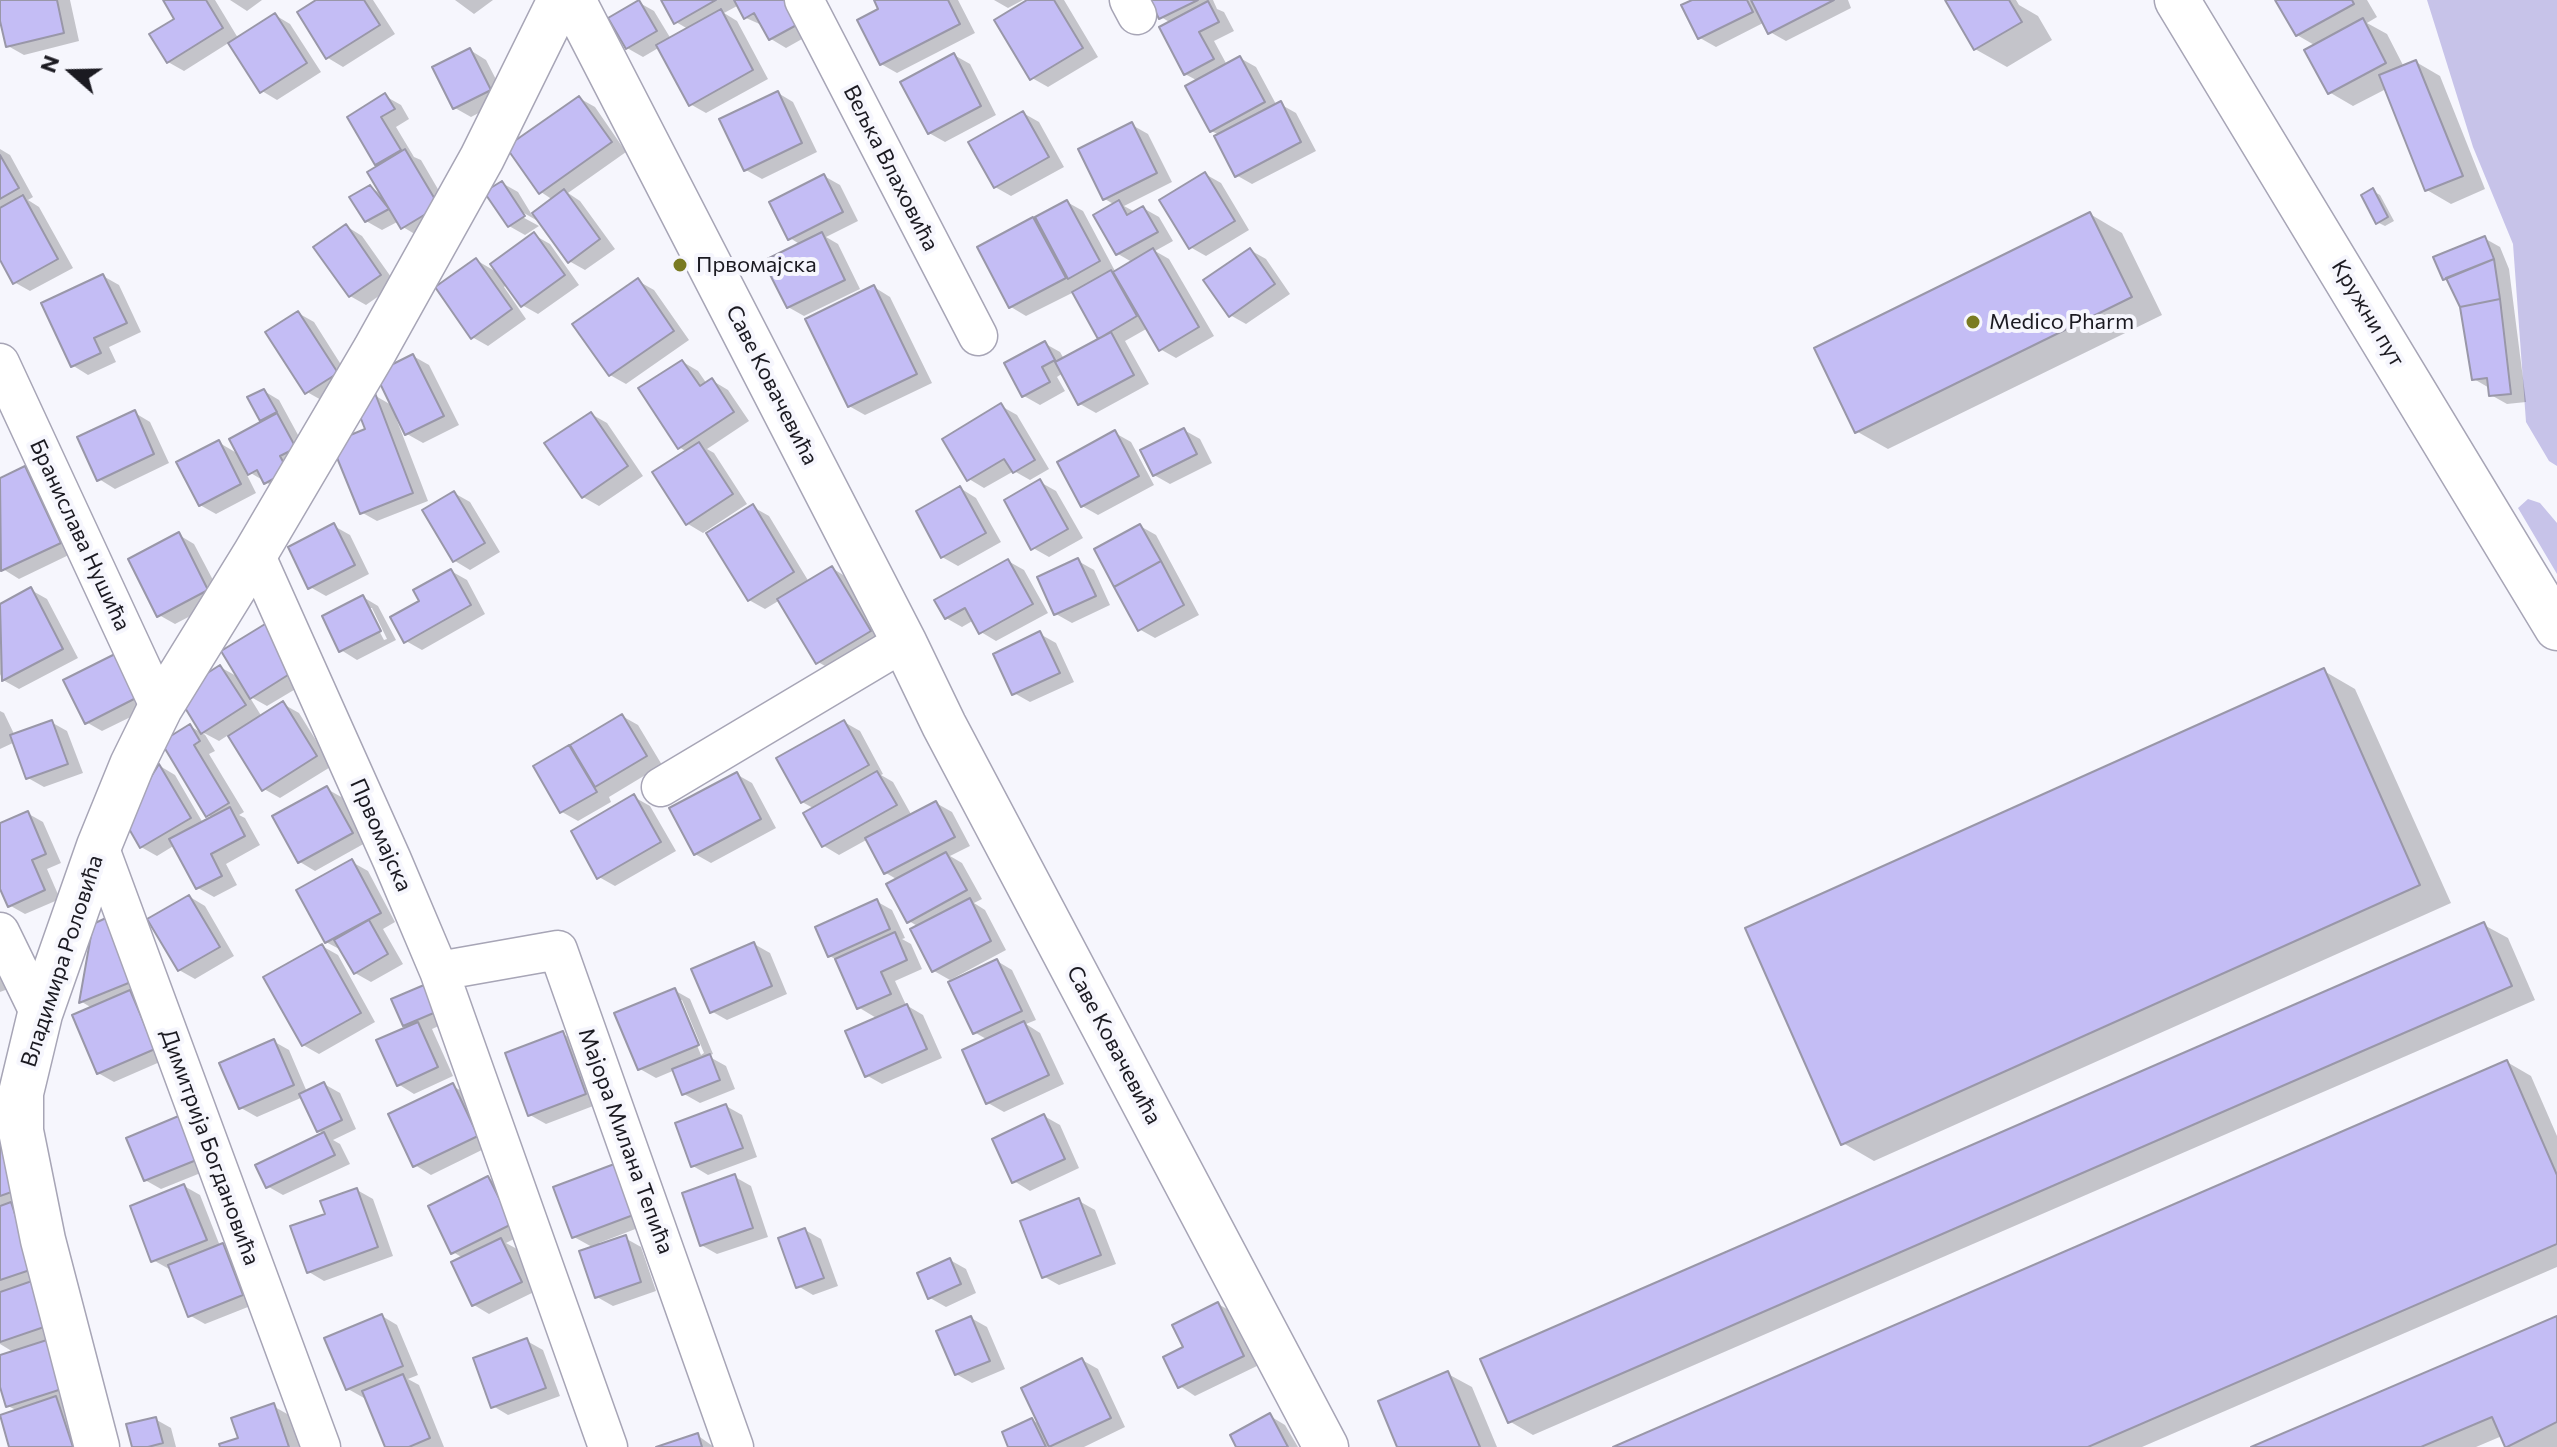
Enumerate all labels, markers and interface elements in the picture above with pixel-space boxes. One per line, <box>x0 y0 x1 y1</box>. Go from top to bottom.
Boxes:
north arrow <box>32 32 112 112</box>
text: N <box>33 51 64 76</box>
street label: Вељка Влаховића <box>838 81 944 255</box>
place label: Првомајска <box>696 252 817 278</box>
street label: Кружни пут <box>2326 255 2410 371</box>
marker: Првомајска <box>671 256 689 274</box>
street label: Саве Ковачевића <box>720 301 824 469</box>
place label: Medico Pharm <box>1989 309 2134 335</box>
marker: Medico Pharm <box>1964 313 1982 331</box>
street label: Бранислава Нушића <box>24 435 136 635</box>
street label: Првомајска <box>344 774 418 896</box>
street label: Владимира Роловића <box>15 852 109 1070</box>
street label: Саве Ковачевића <box>1061 961 1167 1129</box>
street label: Мајора Милана Тепића <box>573 1024 679 1258</box>
street label: Димитрија Богдановића <box>155 1025 265 1269</box>

